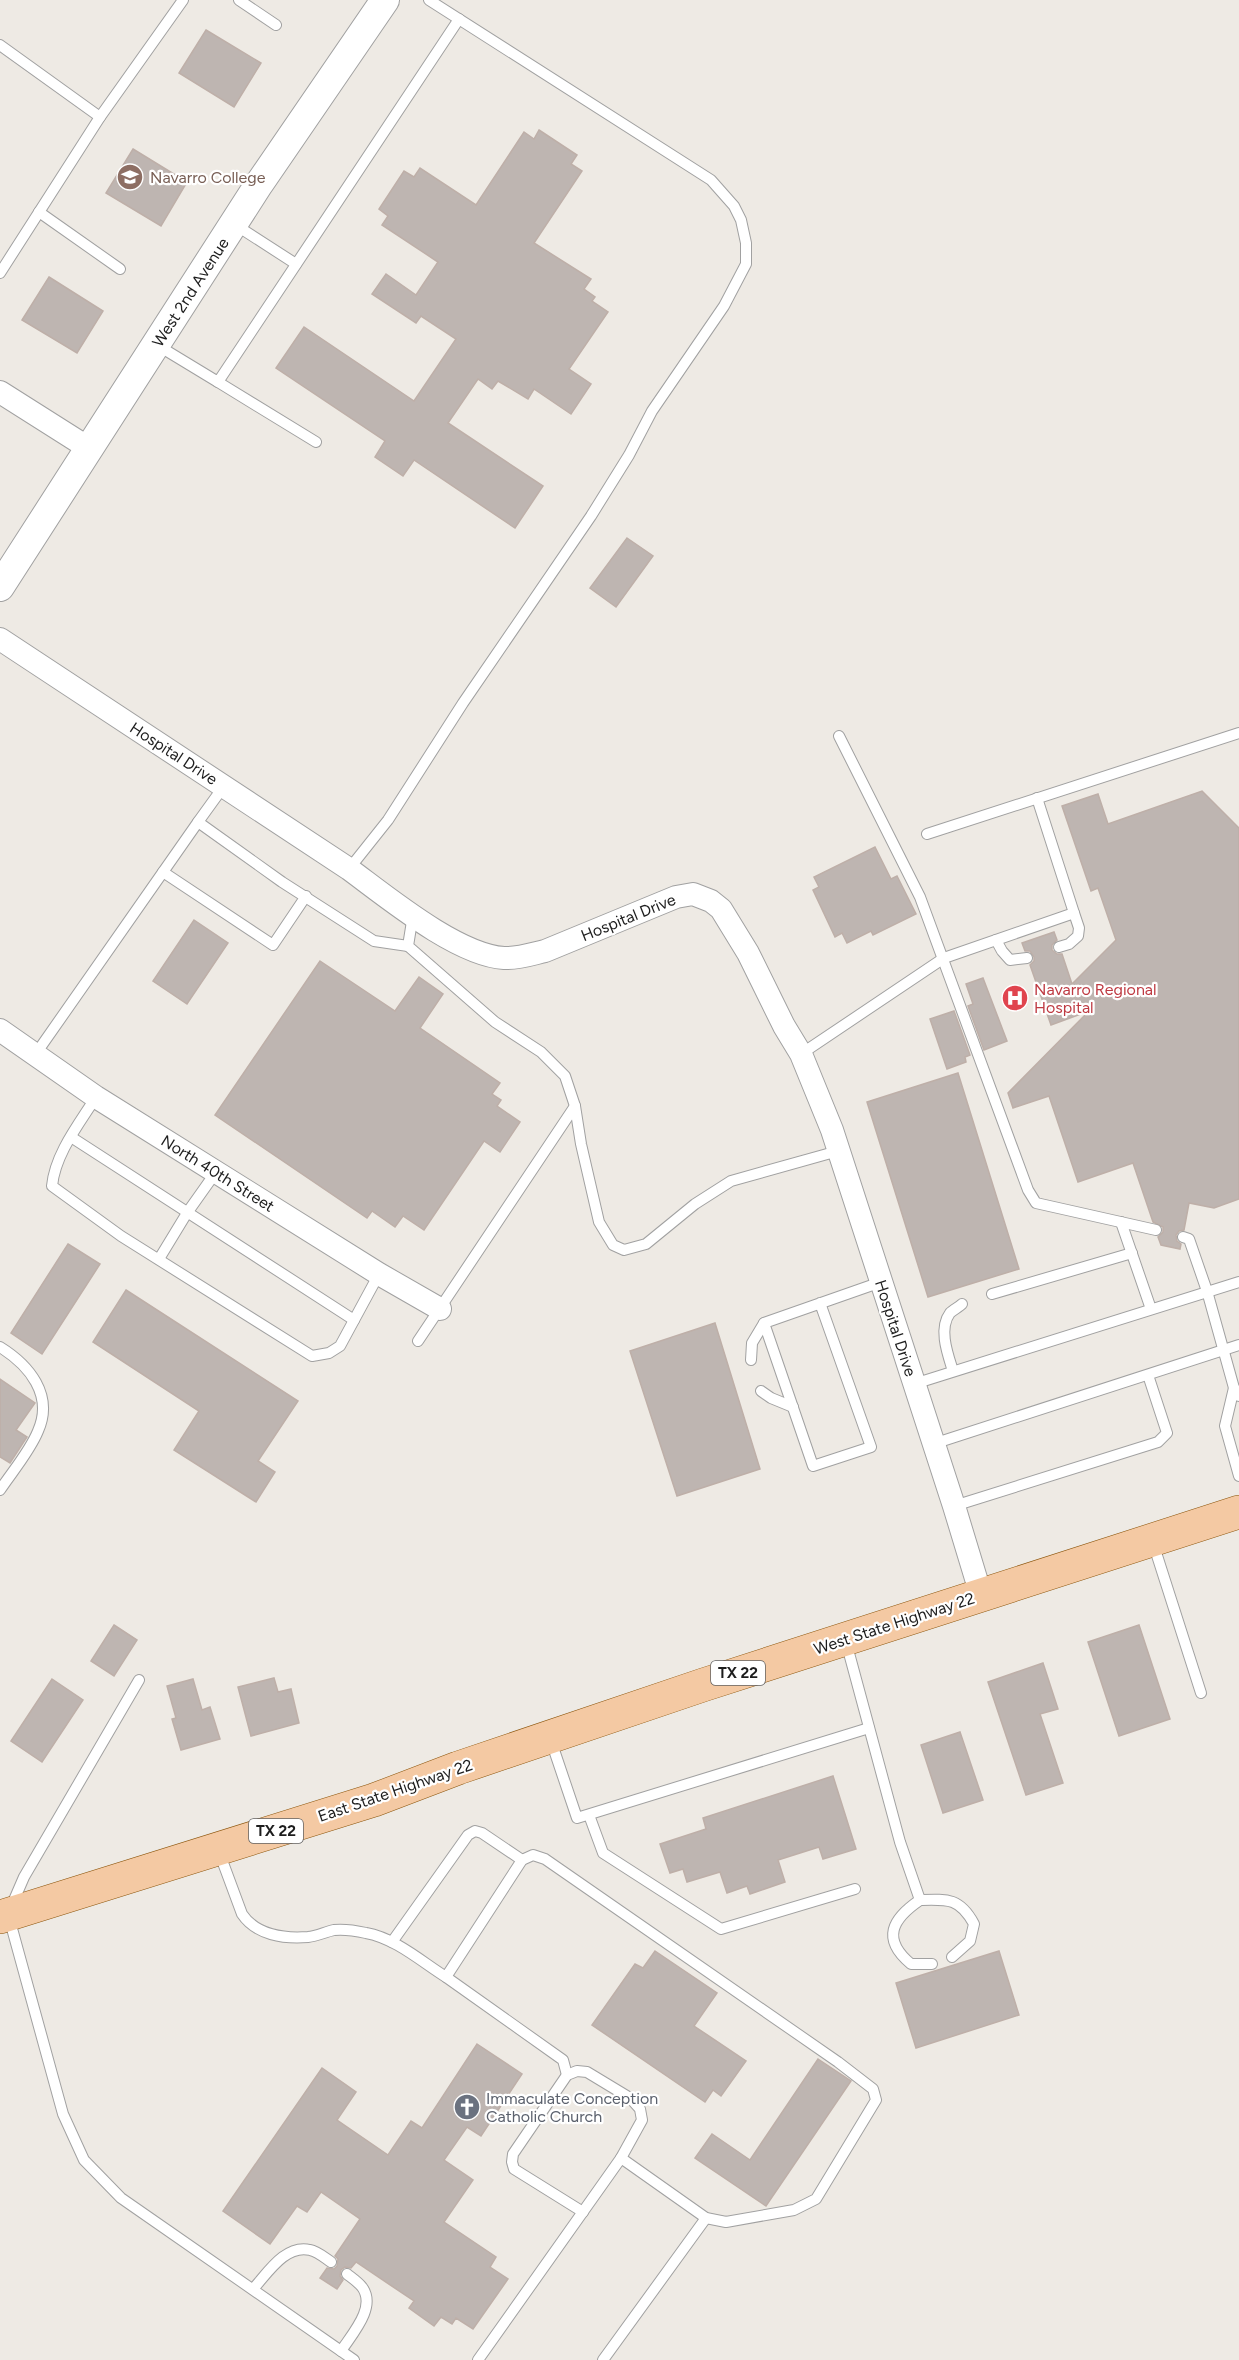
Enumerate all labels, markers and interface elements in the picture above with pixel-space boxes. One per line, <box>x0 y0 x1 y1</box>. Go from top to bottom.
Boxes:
school or university icon: Navarro College <box>115 162 145 192</box>
place label: Navarro College <box>150 168 266 187</box>
street label: West 2nd Avenue <box>148 234 233 350</box>
street label: Hospital Drive <box>126 718 221 789</box>
street label: Hospital Drive <box>578 890 679 945</box>
place label: Navarro Regional Hospital <box>1034 980 1157 1017</box>
hospital icon: Navarro Regional Hospital <box>1000 983 1030 1013</box>
street label: North 40th Street <box>158 1131 278 1216</box>
street label: Hospital Drive <box>871 1277 920 1379</box>
street label: West State Highway 22 <box>811 1588 977 1658</box>
road number: TX 22 <box>711 1661 765 1685</box>
street label: East State Highway 22 <box>315 1755 475 1826</box>
road number: TX 22 <box>249 1819 303 1843</box>
place label: Immaculate Conception Catholic Church <box>486 2089 658 2126</box>
church icon: Immaculate Conception Catholic Church <box>452 2092 482 2122</box>

